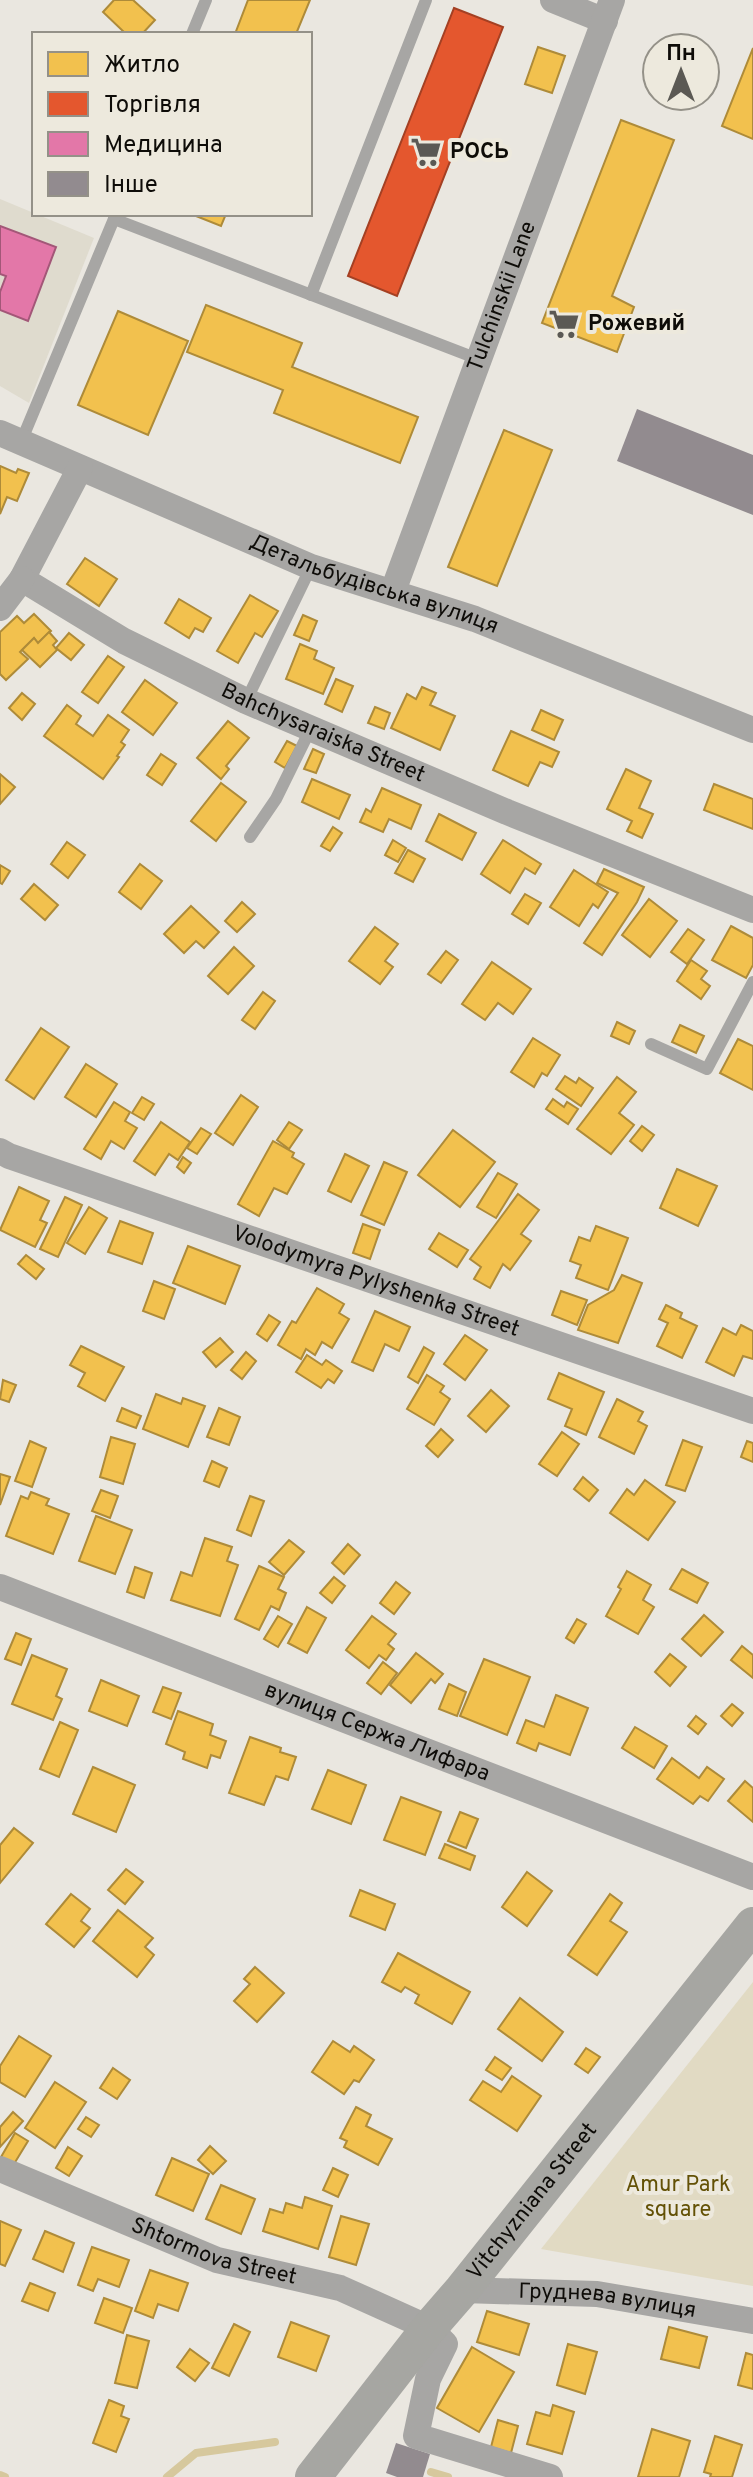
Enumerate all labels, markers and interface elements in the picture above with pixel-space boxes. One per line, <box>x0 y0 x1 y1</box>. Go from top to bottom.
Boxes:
legend <box>32 32 312 216</box>
north arrow <box>641 32 721 112</box>
text: Пн <box>666 41 696 68</box>
text: Житло <box>104 51 180 81</box>
text: Торгівля <box>104 91 201 121</box>
text: Медицина <box>104 131 223 161</box>
supermarket icon: РОСЬ <box>409 135 443 169</box>
place label: РОСЬ <box>450 139 509 166</box>
text: Інше <box>104 171 158 201</box>
street label: Tulchinskii Lane <box>462 218 542 376</box>
supermarket icon: Рожевий <box>547 307 581 341</box>
place label: Рожевий <box>588 311 685 338</box>
street label: Детальбудівська вулиця <box>245 529 502 641</box>
street label: Bahchysaraiska Street <box>216 677 429 789</box>
street label: Volodymyra Pylyshenka Street <box>229 1220 523 1343</box>
street label: вулиця Сержа Лифара <box>261 1677 494 1788</box>
street label: Vitchyzniana Street <box>461 2118 603 2286</box>
park label: Amur Park square <box>625 2172 731 2224</box>
street label: Shtormova Street <box>127 2212 299 2291</box>
street label: Груднева вулиця <box>518 2278 698 2324</box>

